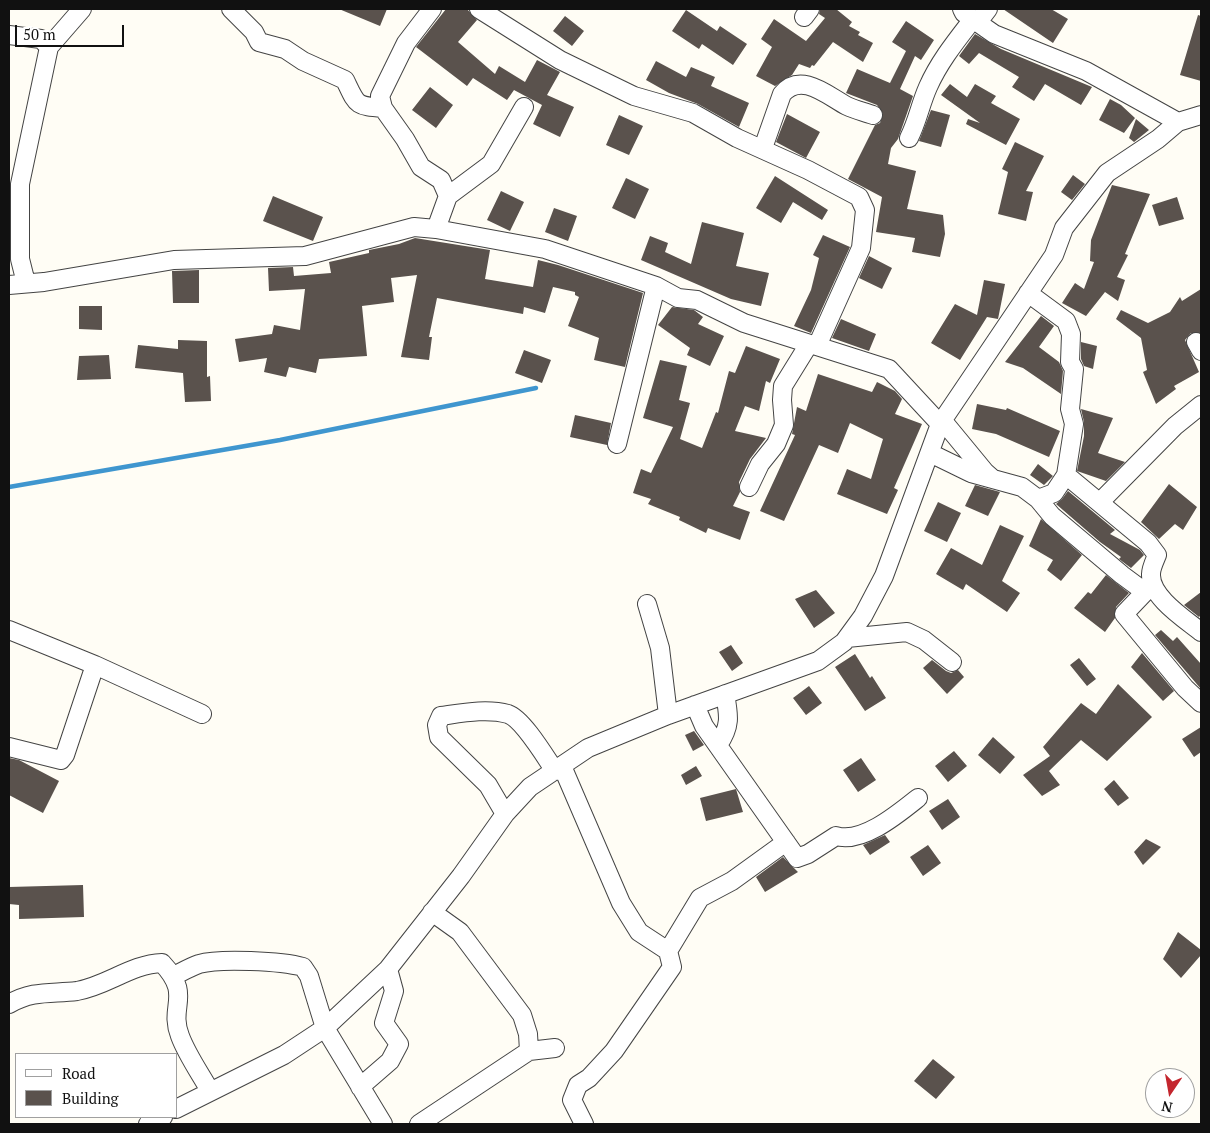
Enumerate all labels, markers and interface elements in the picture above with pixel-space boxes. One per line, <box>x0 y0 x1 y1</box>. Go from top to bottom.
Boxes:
scale bar <box>18 15 126 47</box>
text: 50 m <box>23 24 56 44</box>
legend <box>15 1053 178 1118</box>
text: Road <box>62 1063 95 1083</box>
north arrow <box>1145 1068 1195 1118</box>
text: Building <box>62 1088 119 1108</box>
text: N <box>1160 1097 1174 1118</box>

